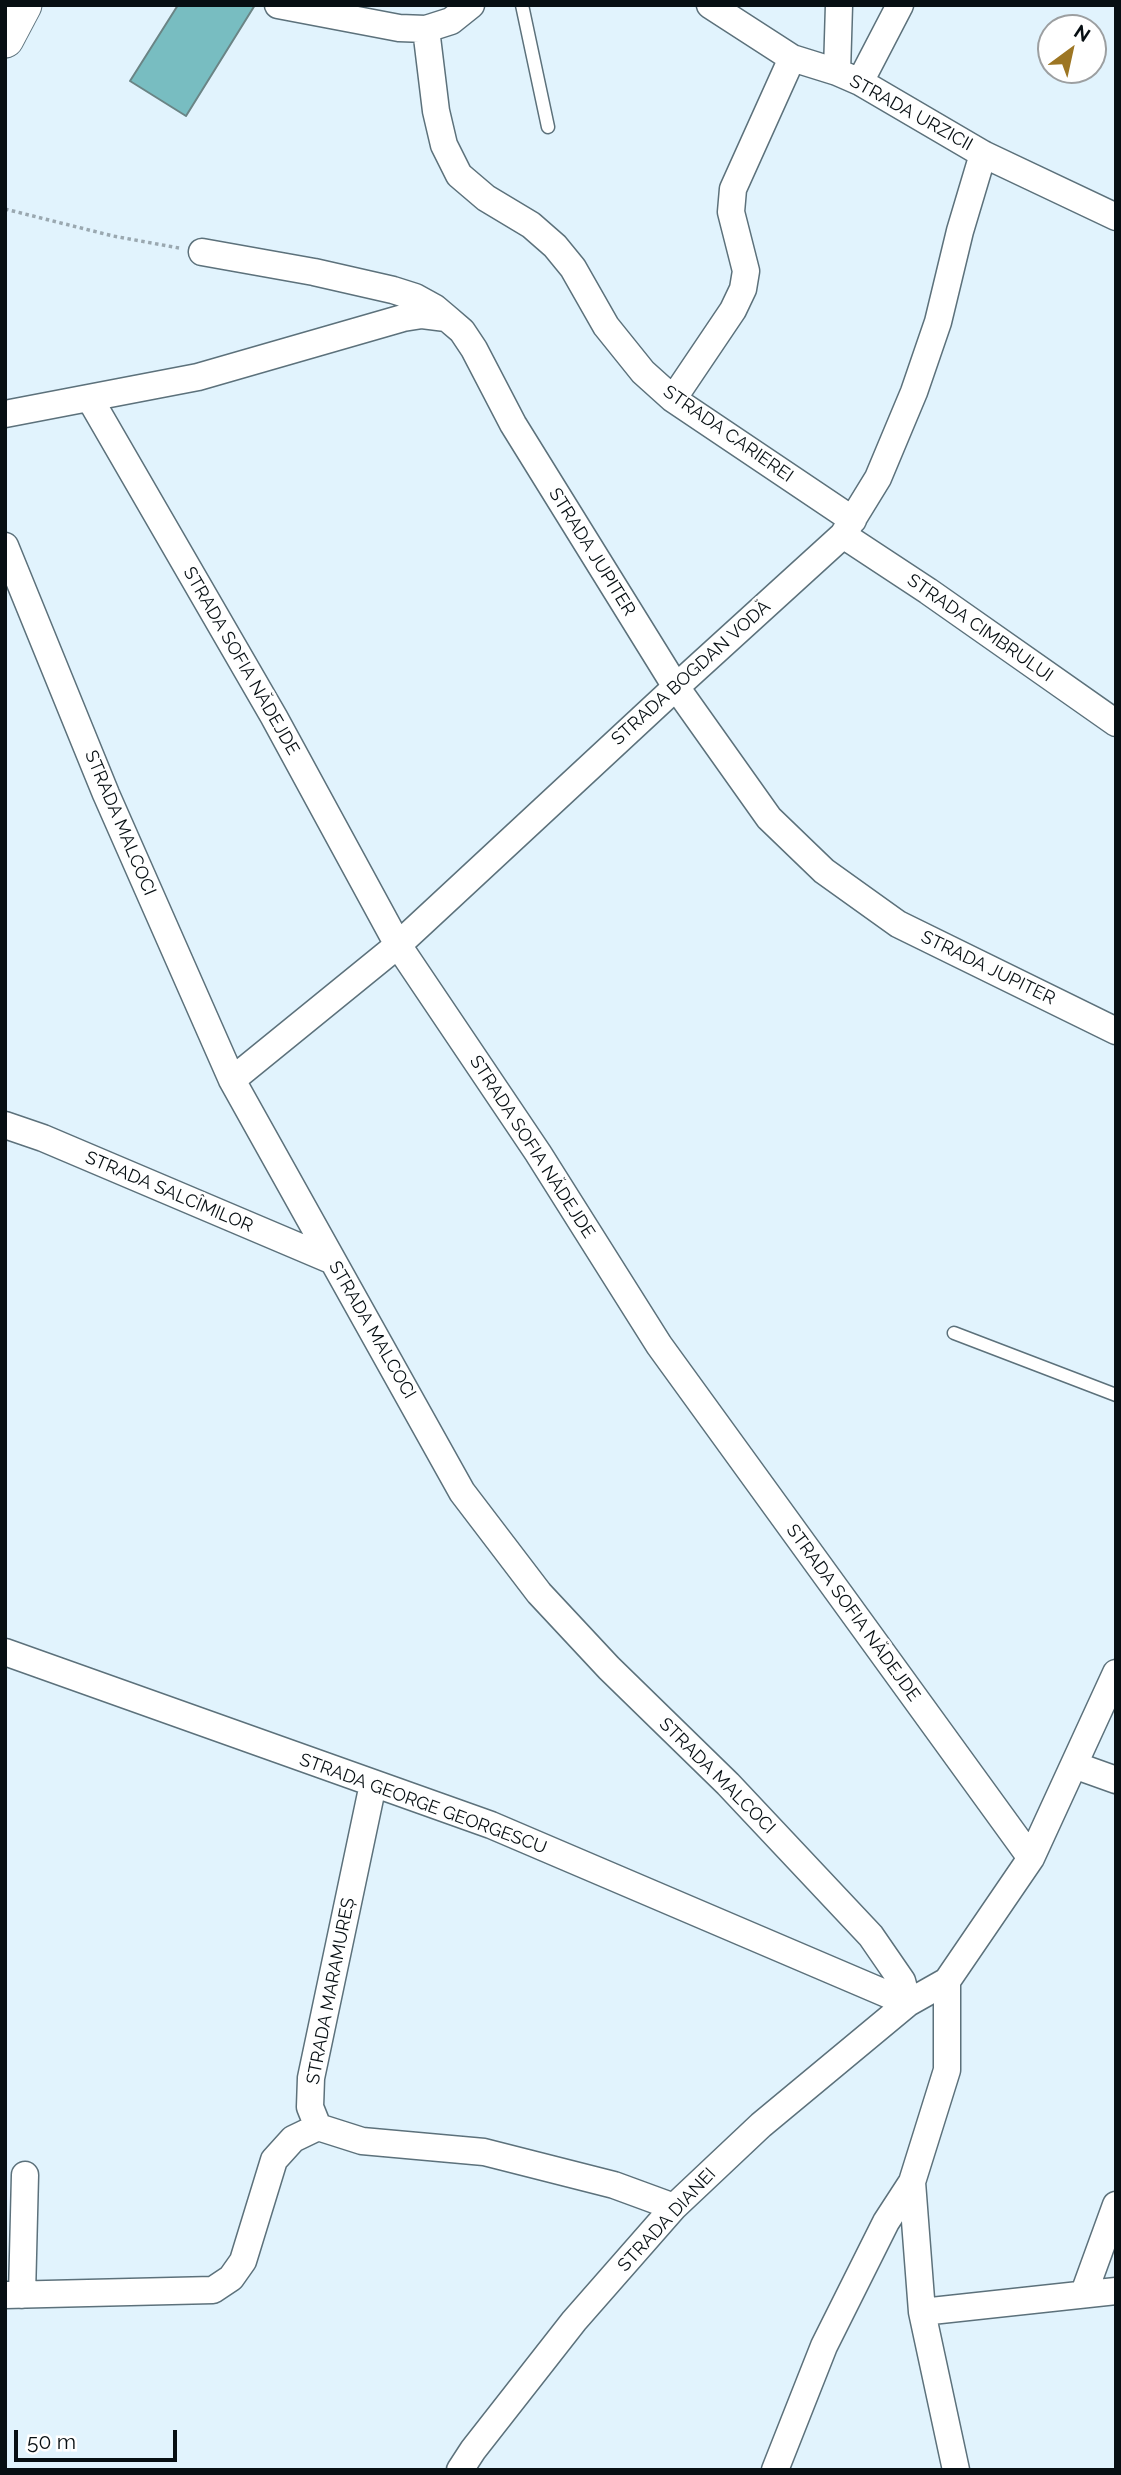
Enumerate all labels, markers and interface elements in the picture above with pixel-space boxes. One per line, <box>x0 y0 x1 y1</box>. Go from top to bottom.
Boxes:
north arrow <box>1037 14 1107 84</box>
text: N <box>1070 20 1094 46</box>
street label: STRADA URZICII <box>846 70 976 156</box>
street label: STRADA CARIEREI <box>659 381 797 487</box>
street label: STRADA JUPITER <box>544 484 640 620</box>
street label: STRADA SOFIA NĂDEJDE <box>178 563 304 759</box>
street label: STRADA CIMBRULUI <box>903 570 1057 686</box>
street label: STRADA BOGDAN VODĂ <box>607 596 775 750</box>
street label: STRADA MALCOCI <box>80 747 160 899</box>
street label: STRADA JUPITER <box>917 926 1059 1010</box>
street label: STRADA SOFIA NĂDEJDE <box>465 1052 599 1242</box>
street label: STRADA SALCÎMILOR <box>82 1147 256 1237</box>
street label: STRADA MALCOCI <box>324 1257 420 1403</box>
street label: STRADA SOFIA NĂDEJDE <box>781 1520 925 1706</box>
street label: STRADA MALCOCI <box>654 1713 780 1839</box>
street label: STRADA GEORGE GEORGESCU <box>296 1749 550 1859</box>
street label: STRADA MARAMUREȘ <box>302 1896 360 2086</box>
street label: STRADA DIANEI <box>613 2164 721 2276</box>
scale bar <box>18 2416 180 2460</box>
text: 50 m <box>27 2429 76 2454</box>

